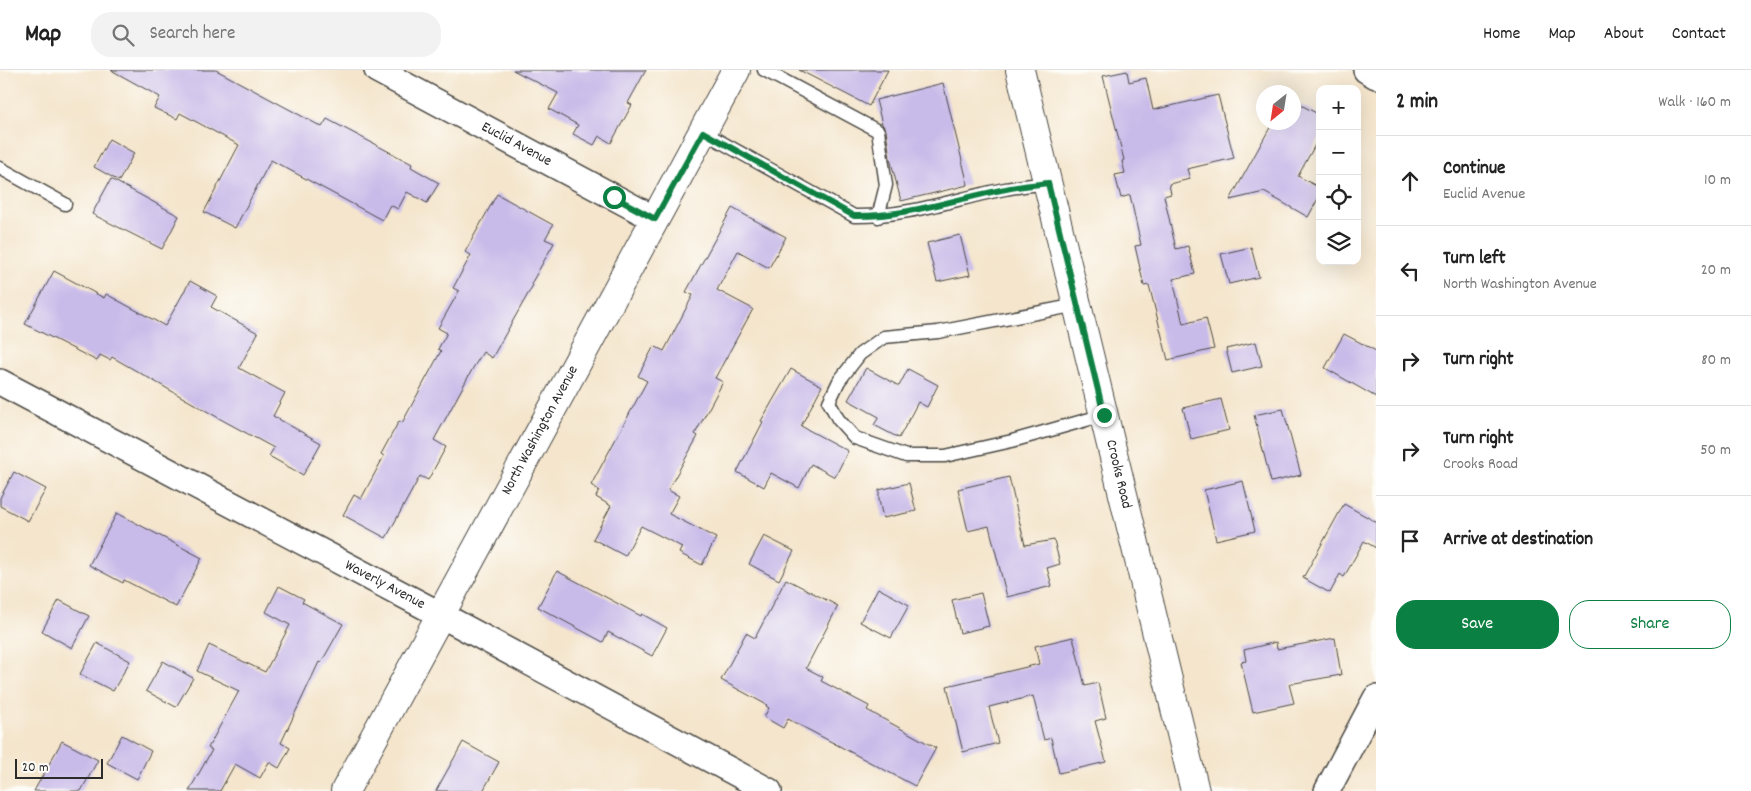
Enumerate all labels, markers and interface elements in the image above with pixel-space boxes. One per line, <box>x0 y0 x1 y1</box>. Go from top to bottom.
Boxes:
search box <box>91 12 441 57</box>
text: Map <box>25 18 61 52</box>
icon: search <box>109 21 137 49</box>
text: Search here <box>149 21 235 48</box>
text: Home <box>1483 22 1520 47</box>
text: Map <box>1548 22 1576 47</box>
text: About <box>1604 22 1644 47</box>
text: Contact <box>1672 22 1726 47</box>
north arrow <box>1256 85 1301 130</box>
map controls <box>1316 85 1361 265</box>
button: + <box>1316 85 1361 130</box>
text: 2 min <box>1396 88 1438 118</box>
text: Walk · 160 m <box>1658 91 1731 114</box>
street label: Euclid Avenue <box>477 117 556 173</box>
button: − <box>1316 130 1361 175</box>
text: Continue <box>1443 156 1505 183</box>
icon: ahead <box>1396 167 1424 195</box>
text: 10 m <box>1704 169 1731 192</box>
button: locate <box>1316 175 1361 220</box>
text: Euclid Avenue <box>1443 183 1525 206</box>
route start <box>603 186 626 209</box>
button: layers <box>1316 220 1361 265</box>
text: Turn left <box>1443 246 1506 273</box>
icon: left <box>1396 257 1424 285</box>
text: 20 m <box>1701 259 1731 282</box>
text: North Washington Avenue <box>1443 273 1597 296</box>
icon: right <box>1396 347 1424 375</box>
text: Turn right <box>1443 347 1514 374</box>
text: 80 m <box>1701 349 1731 372</box>
street label: North Washington Avenue <box>496 362 585 499</box>
route end <box>1093 404 1116 427</box>
text: Turn right <box>1443 426 1514 453</box>
street label: Crooks Road <box>1099 437 1137 511</box>
icon: right <box>1396 437 1424 465</box>
text: 50 m <box>1700 439 1731 462</box>
text: Crooks Road <box>1443 453 1518 476</box>
icon: arrive <box>1396 527 1424 555</box>
text: Arrive at destination <box>1443 527 1593 554</box>
street label: Waverly Avenue <box>340 555 429 616</box>
button: Save <box>1396 600 1559 649</box>
button: Share <box>1569 600 1731 649</box>
scale bar <box>15 756 102 779</box>
text: 20 m <box>22 758 49 778</box>

